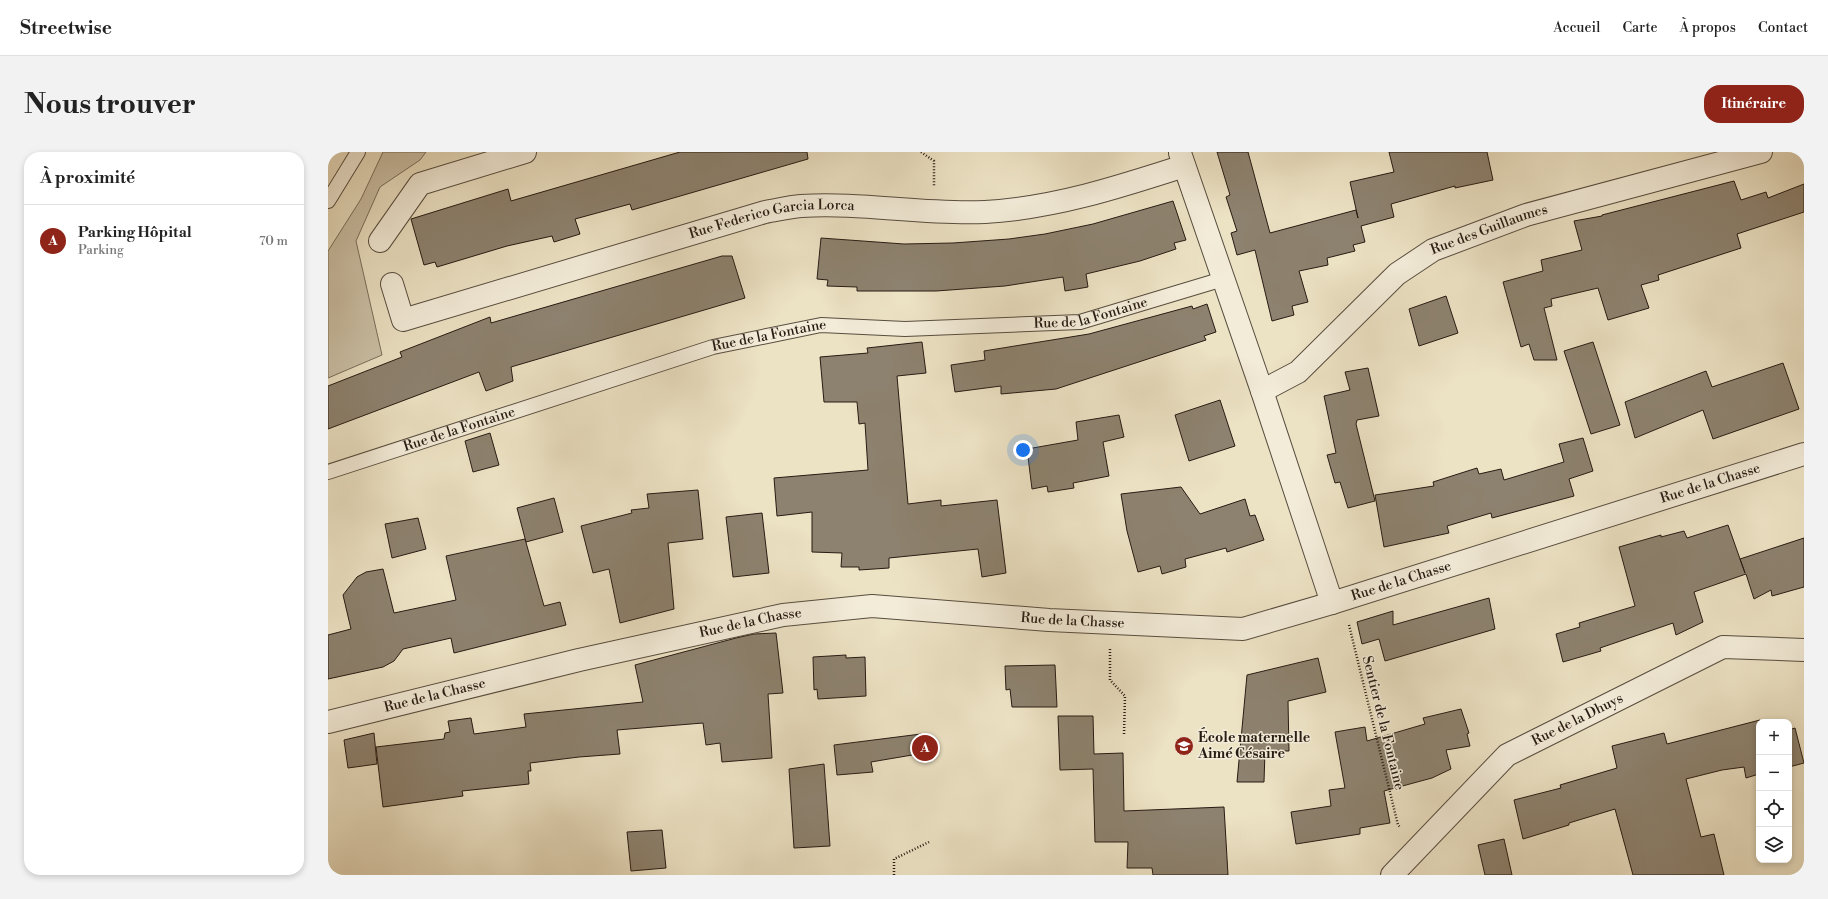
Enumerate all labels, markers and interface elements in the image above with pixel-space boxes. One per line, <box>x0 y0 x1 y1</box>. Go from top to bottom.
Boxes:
text: Streetwise <box>20 16 112 40</box>
text: Accueil <box>1553 19 1600 37</box>
text: Carte <box>1622 19 1657 37</box>
text: À propos <box>1679 19 1736 37</box>
text: Contact <box>1758 19 1808 37</box>
button: Itinéraire <box>1704 85 1804 123</box>
text: Nous trouver <box>24 87 196 122</box>
text: À proximité <box>40 167 135 189</box>
street label: Rue Federico Garcia Lorca <box>687 196 856 243</box>
street label: Rue des Guillaumes <box>1428 201 1550 259</box>
text: Parking Hôpital <box>78 223 192 242</box>
text: A <box>48 233 58 249</box>
text: 70 m <box>259 233 288 249</box>
text: Parking <box>78 242 124 258</box>
street label: Rue de la Fontaine <box>1033 293 1150 333</box>
street label: Rue de la Fontaine <box>710 316 827 356</box>
street label: Rue de la Fontaine <box>401 403 517 456</box>
your location <box>1013 440 1033 460</box>
street label: Rue de la Chasse <box>1658 459 1763 508</box>
street label: Rue de la Chasse <box>1349 557 1454 605</box>
street label: Rue de la Chasse <box>698 604 802 642</box>
street label: Rue de la Chasse <box>1020 609 1125 632</box>
street label: Sentier de la Fontaine <box>1358 654 1408 792</box>
street label: Rue de la Chasse <box>382 674 487 717</box>
street label: Rue de la Dhuys <box>1529 689 1626 750</box>
map controls <box>1756 719 1792 863</box>
button: + <box>1756 719 1792 755</box>
place label: École maternelle Aimé Césaire <box>1197 727 1311 763</box>
pin: A <box>912 733 938 763</box>
school or university icon: École maternelle Aimé Césaire <box>1173 735 1195 757</box>
button: − <box>1756 755 1792 791</box>
button: locate <box>1756 791 1792 827</box>
button: layers <box>1756 827 1792 863</box>

